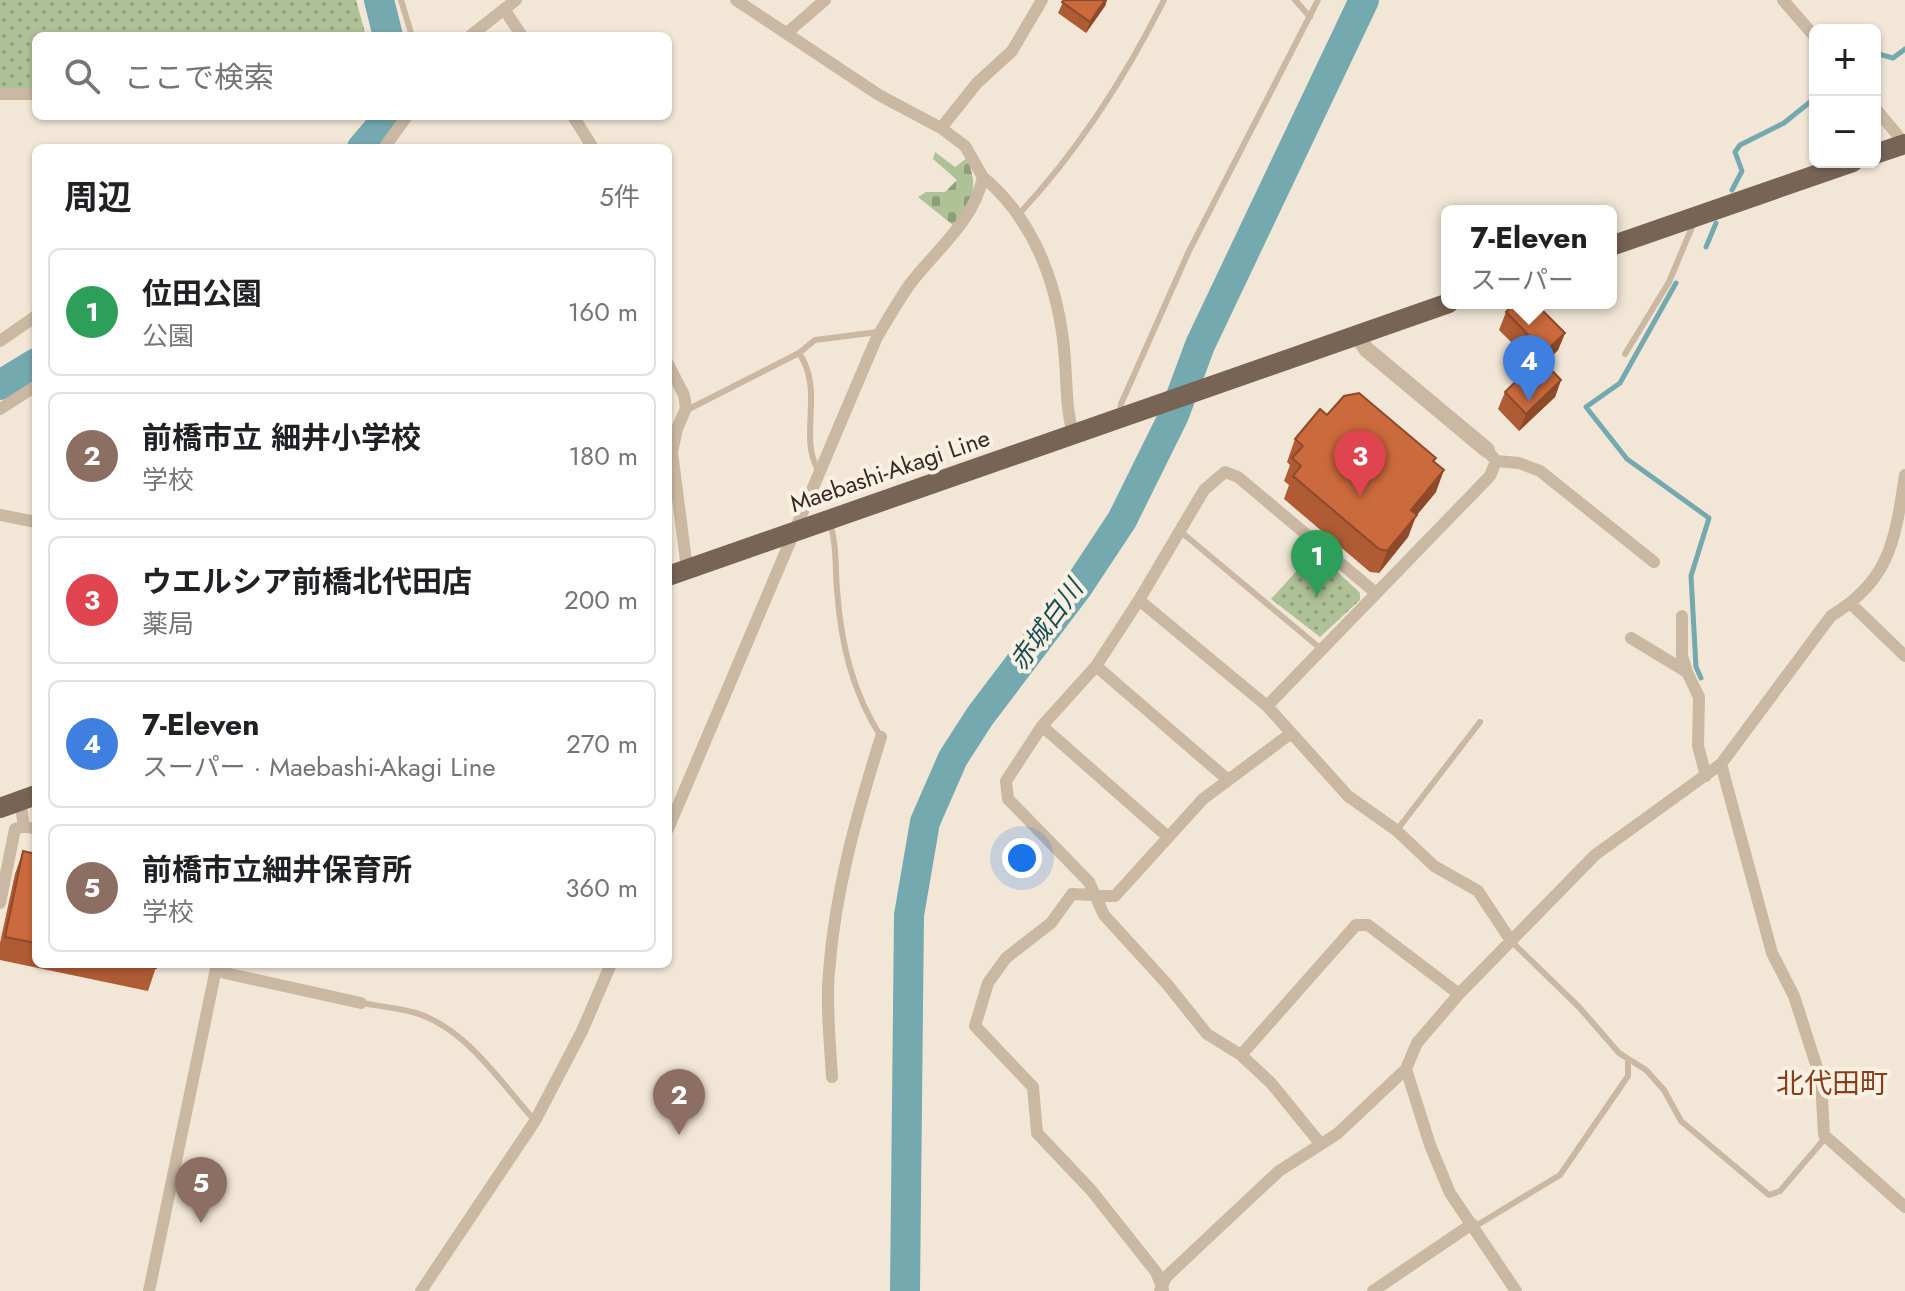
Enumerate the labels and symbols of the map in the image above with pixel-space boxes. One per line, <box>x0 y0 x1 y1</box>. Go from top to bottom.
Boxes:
pin: 4 <box>1503 335 1555 401</box>
street label: Maebashi-Akagi Line <box>785 420 994 521</box>
pin: 3 <box>1334 430 1386 496</box>
pin: 1 <box>1291 530 1343 596</box>
water label: 赤城白川 <box>1000 569 1094 678</box>
your location <box>1002 838 1042 878</box>
district label: 北代田町 <box>1776 1063 1888 1104</box>
pin: 2 <box>653 1069 705 1135</box>
pin: 5 <box>175 1157 227 1223</box>

